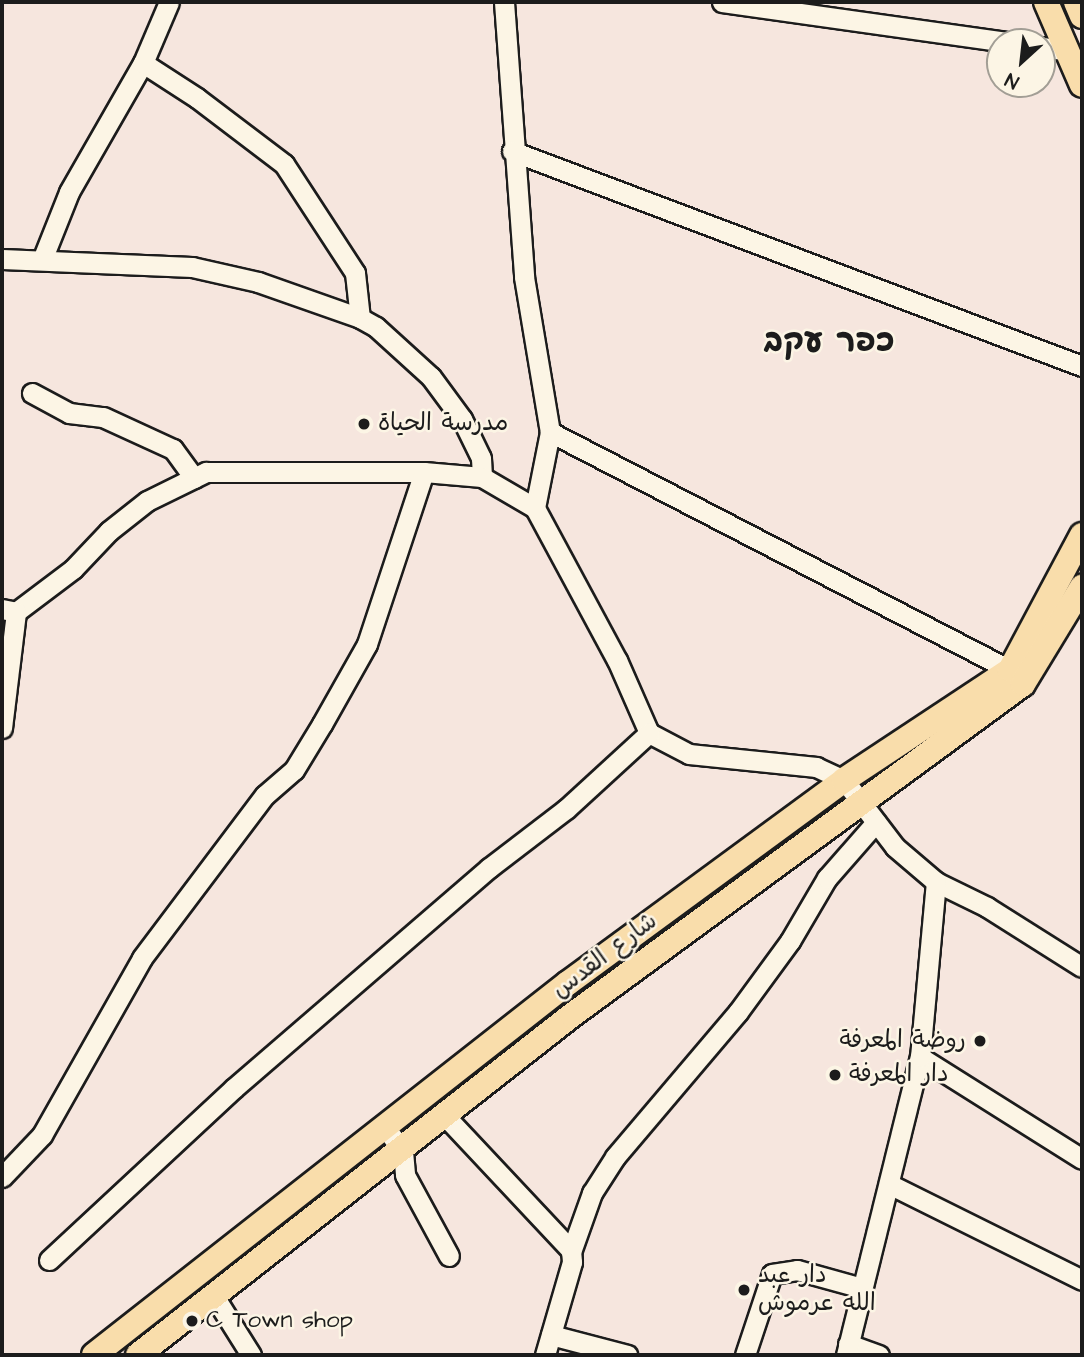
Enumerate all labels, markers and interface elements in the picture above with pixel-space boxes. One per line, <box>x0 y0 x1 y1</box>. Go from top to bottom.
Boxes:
north arrow <box>986 28 1056 98</box>
text: N <box>1001 66 1024 95</box>
district label: כפר עקב <box>763 323 895 361</box>
place label: مدرسة الحياة <box>378 410 508 438</box>
marker: مدرسة الحياة <box>356 416 372 432</box>
street label: شارع القدس <box>547 907 663 1005</box>
place label: روضة المعرفة <box>840 1027 966 1055</box>
marker: روضة المعرفة <box>972 1033 988 1049</box>
place label: دار المعرفة <box>849 1061 949 1089</box>
marker: دار المعرفة <box>827 1067 843 1083</box>
place label: دار عبد الله عرموش <box>758 1262 876 1318</box>
marker: دار عبد الله عرموش <box>736 1282 752 1298</box>
place label: C Town shop <box>206 1307 353 1335</box>
marker: C Town shop <box>184 1313 200 1329</box>

